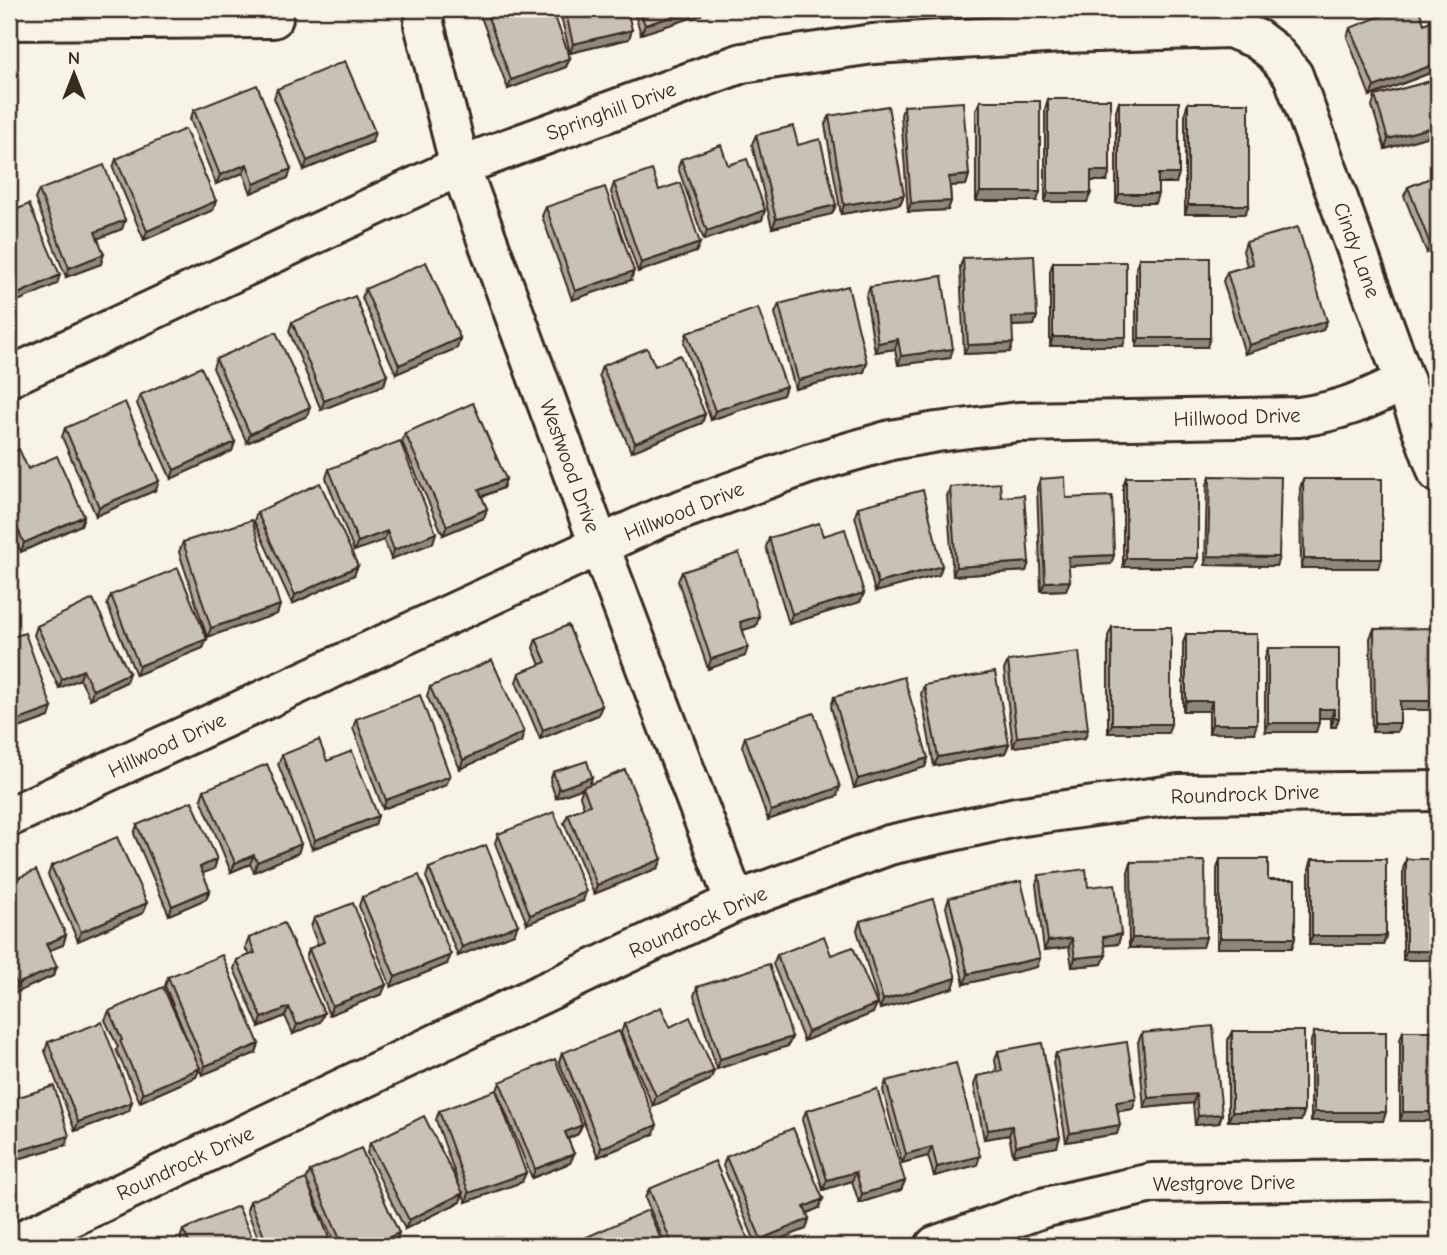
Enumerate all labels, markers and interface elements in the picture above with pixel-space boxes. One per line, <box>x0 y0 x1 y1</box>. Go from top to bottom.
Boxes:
north arrow <box>38 38 108 108</box>
text: N <box>68 47 80 69</box>
street label: Springhill Drive <box>543 76 679 146</box>
street label: Cindy Lane <box>1329 199 1385 301</box>
street label: Westwood Drive <box>535 396 605 536</box>
street label: Hillwood Drive <box>1173 403 1301 431</box>
street label: Hillwood Drive <box>621 476 747 546</box>
street label: Hillwood Drive <box>104 707 230 783</box>
street label: Roundrock Drive <box>1170 779 1320 809</box>
street label: Roundrock Drive <box>625 881 771 963</box>
street label: Roundrock Drive <box>113 1121 257 1205</box>
street label: Westgrove Drive <box>1153 1170 1295 1196</box>

